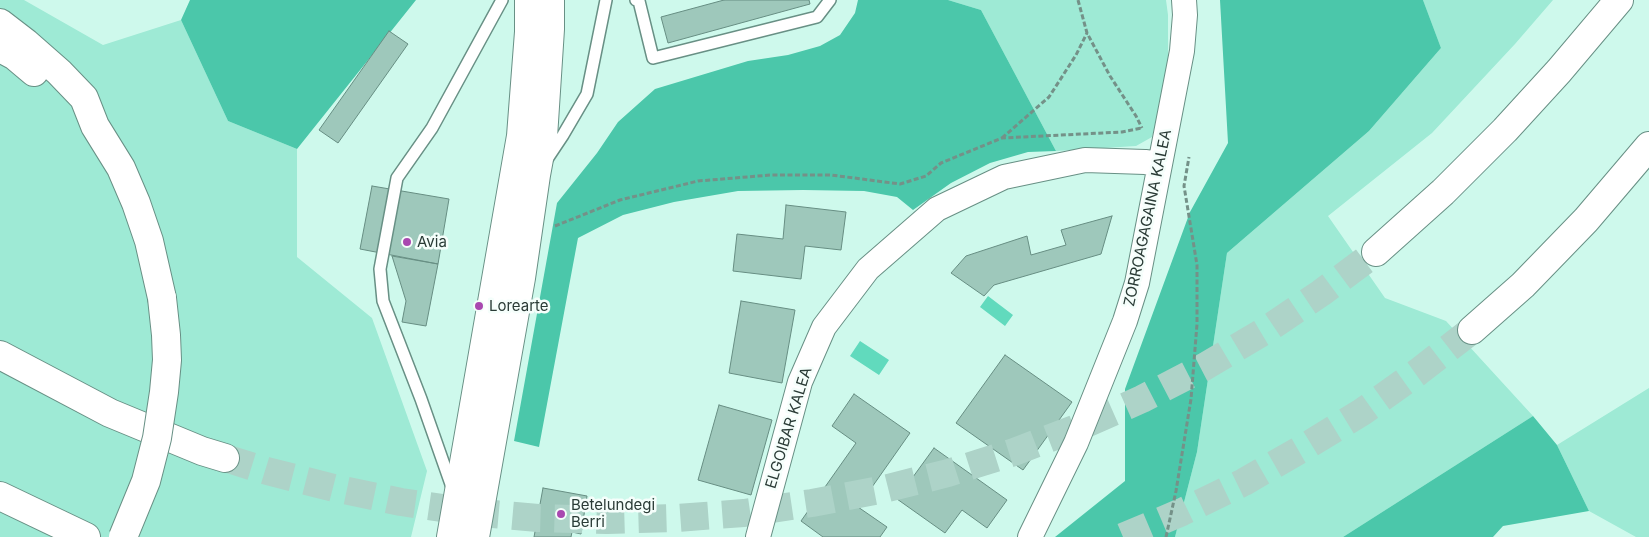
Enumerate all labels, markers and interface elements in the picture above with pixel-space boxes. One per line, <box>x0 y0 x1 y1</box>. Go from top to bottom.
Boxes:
street label: ZORROAGAGAINA KALEA <box>1120 128 1176 308</box>
place label: Avia <box>417 233 447 251</box>
marker: Avia <box>401 236 413 248</box>
place label: Lorearte <box>489 297 549 315</box>
marker: Lorearte <box>473 300 485 312</box>
street label: ELGOIBAR KALEA <box>762 365 816 491</box>
place label: Betelundegi Berri <box>571 496 655 531</box>
marker: Betelundegi Berri <box>555 508 567 520</box>

